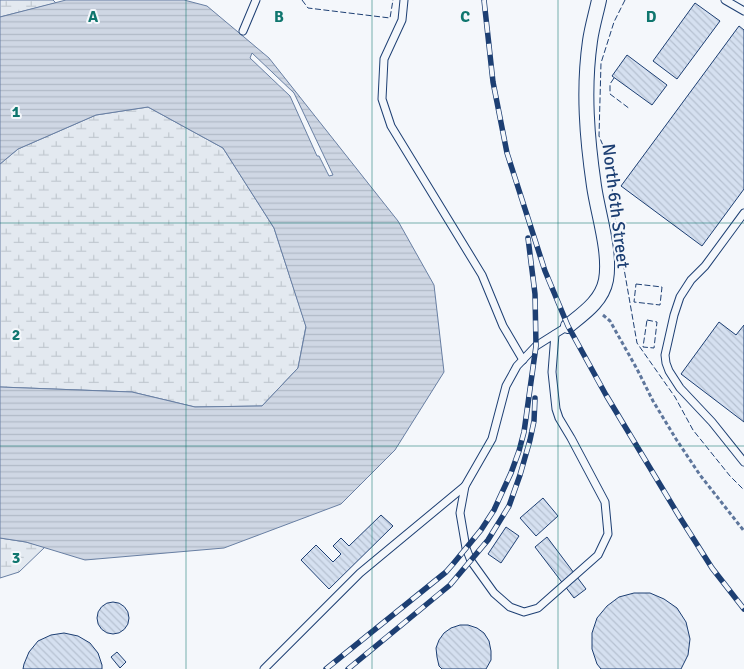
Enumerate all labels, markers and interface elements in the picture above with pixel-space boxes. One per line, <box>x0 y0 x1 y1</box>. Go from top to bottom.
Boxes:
text: A <box>88 7 99 27</box>
text: B <box>274 7 284 27</box>
text: C <box>460 7 470 27</box>
text: D <box>646 7 657 27</box>
text: 1 <box>12 102 21 122</box>
street label: North 6th Street <box>597 142 635 270</box>
text: 2 <box>12 325 20 345</box>
text: 3 <box>12 548 20 568</box>

